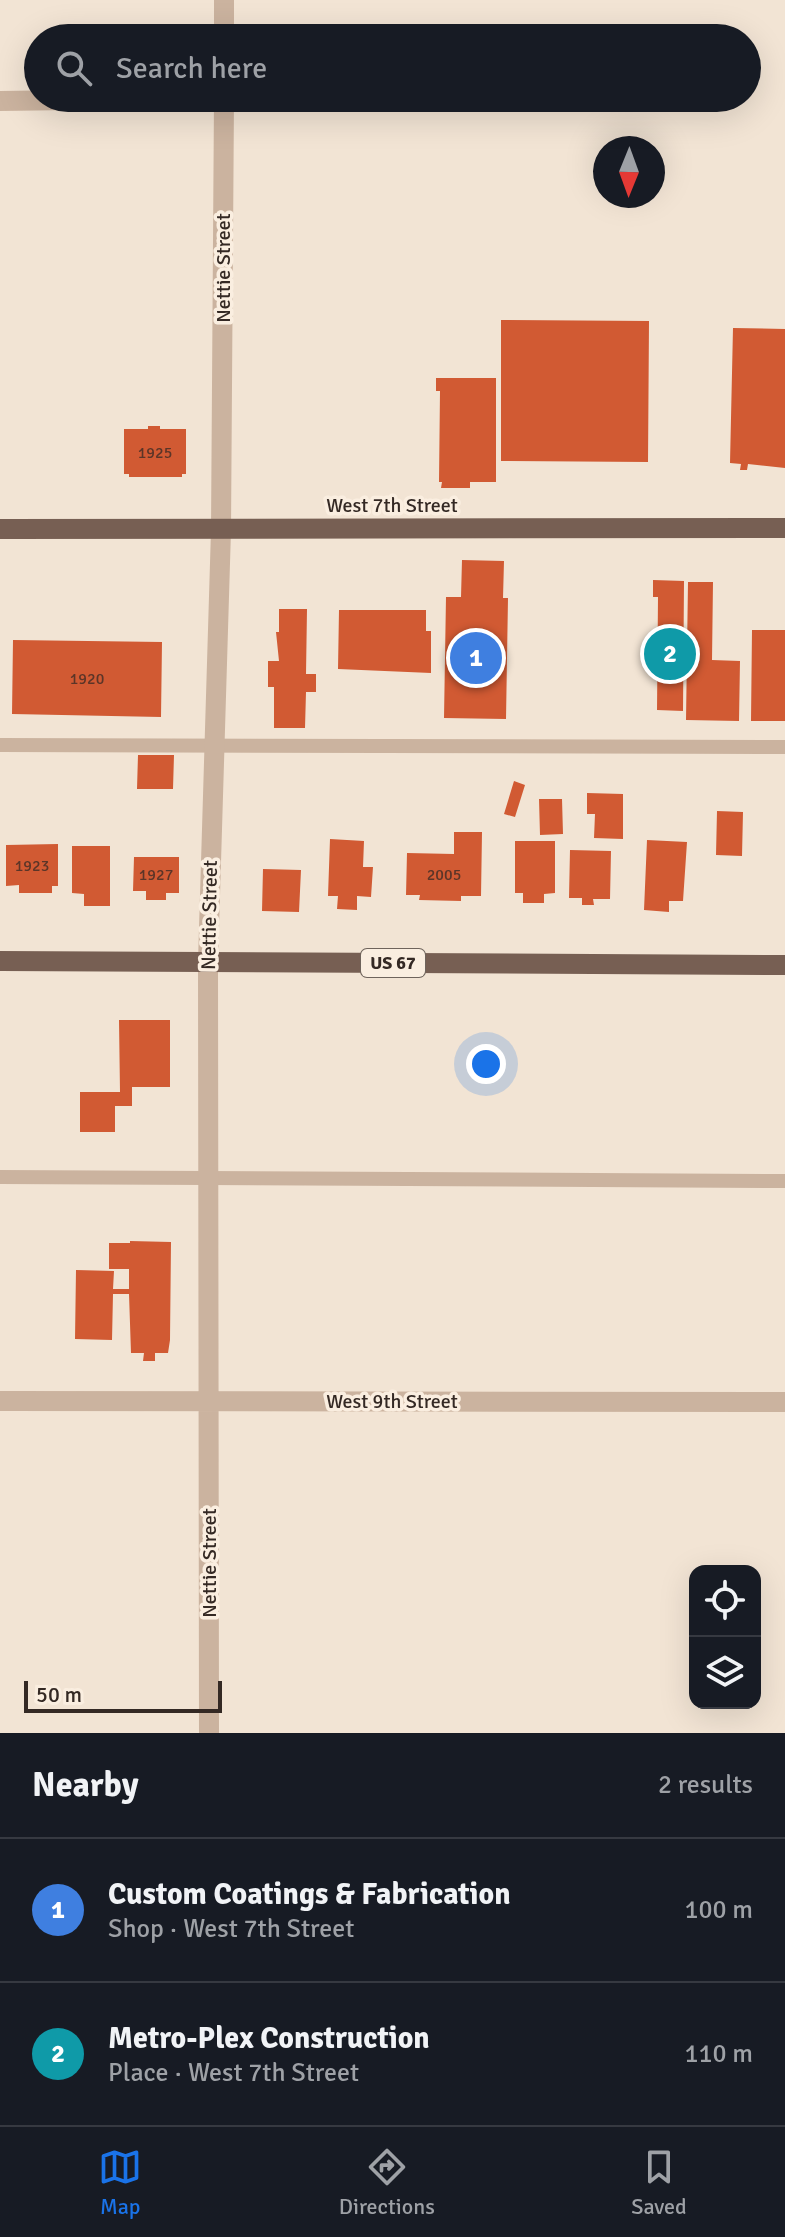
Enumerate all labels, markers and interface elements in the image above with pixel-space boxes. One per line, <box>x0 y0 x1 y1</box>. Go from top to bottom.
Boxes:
search box <box>24 24 761 112</box>
icon: search <box>52 46 96 90</box>
text: Search here <box>116 50 267 87</box>
north arrow <box>593 136 665 208</box>
street label: Nettie Street <box>211 213 236 323</box>
house number: 1925 <box>138 443 172 463</box>
street label: West 7th Street <box>326 493 458 518</box>
pin: 2 <box>644 624 696 684</box>
pin: 1 <box>450 628 502 688</box>
house number: 1920 <box>70 669 104 689</box>
house number: 1923 <box>15 856 49 876</box>
street label: Nettie Street <box>196 860 223 970</box>
house number: 1927 <box>139 865 173 885</box>
house number: 2005 <box>427 865 461 885</box>
road number: US 67 <box>361 949 425 977</box>
your location <box>466 1044 506 1084</box>
street label: West 9th Street <box>326 1389 458 1414</box>
street label: Nettie Street <box>197 1508 222 1618</box>
map controls <box>689 1565 761 1709</box>
button: locate <box>689 1565 761 1637</box>
button: layers <box>689 1637 761 1709</box>
scale bar <box>24 1677 222 1713</box>
text: 50 m <box>36 1681 82 1708</box>
text: Nearby <box>32 1764 139 1806</box>
text: 2 results <box>658 1769 753 1801</box>
text: Custom Coatings & Fabrication <box>108 1876 511 1913</box>
text: 1 <box>51 1894 65 1926</box>
text: 100 m <box>684 1894 753 1926</box>
text: Shop · West 7th Street <box>108 1913 354 1945</box>
text: Metro-Plex Construction <box>108 2020 430 2057</box>
text: 2 <box>51 2038 65 2070</box>
text: 110 m <box>684 2038 753 2070</box>
text: Place · West 7th Street <box>108 2057 359 2089</box>
tab: Map <box>98 2145 142 2220</box>
tab: Directions <box>339 2145 435 2220</box>
tab: Saved <box>631 2145 687 2220</box>

